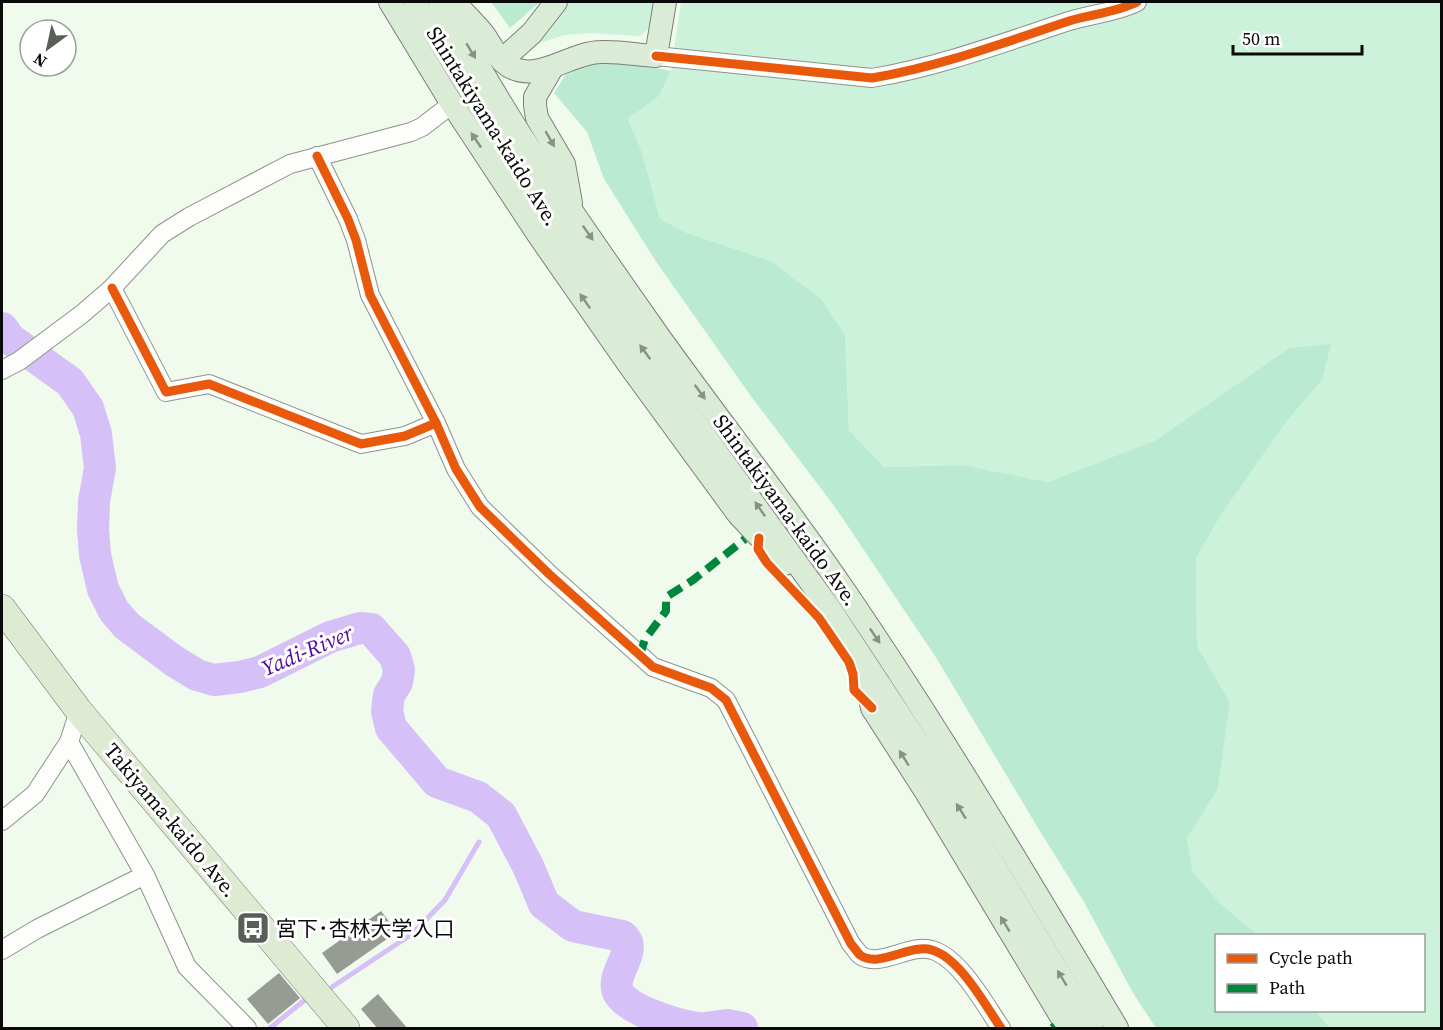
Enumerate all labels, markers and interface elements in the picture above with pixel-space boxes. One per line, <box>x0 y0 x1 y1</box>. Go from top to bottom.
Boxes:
north arrow <box>18 18 78 78</box>
scale bar <box>1233 18 1362 56</box>
street label: Shintakiyama-kaido Ave. <box>420 21 566 231</box>
text: 50 m <box>1242 26 1280 51</box>
one-way arrow <box>465 43 476 59</box>
text: N <box>29 48 51 73</box>
one-way arrow <box>544 131 555 147</box>
one-way arrow <box>470 132 482 148</box>
one-way arrow <box>582 224 594 240</box>
one-way arrow <box>579 294 591 310</box>
one-way arrow <box>639 344 651 359</box>
one-way arrow <box>694 384 706 399</box>
street label: Shintakiyama-kaido Ave. <box>707 408 865 612</box>
one-way arrow <box>754 502 766 517</box>
water label: Yadi-River <box>257 617 358 683</box>
one-way arrow <box>869 628 880 644</box>
street label: Takiyama-kaido Ave. <box>98 737 244 903</box>
one-way arrow <box>899 750 910 766</box>
one-way arrow <box>956 803 967 819</box>
bus stop icon: 宮下･杏林大学入口 <box>235 910 271 946</box>
place label: 宮下･杏林大学入口 <box>276 914 455 943</box>
one-way arrow <box>1000 916 1011 932</box>
legend <box>1215 934 1425 1012</box>
text: Cycle path <box>1269 945 1353 970</box>
one-way arrow <box>1056 970 1067 986</box>
text: Path <box>1269 975 1306 1000</box>

